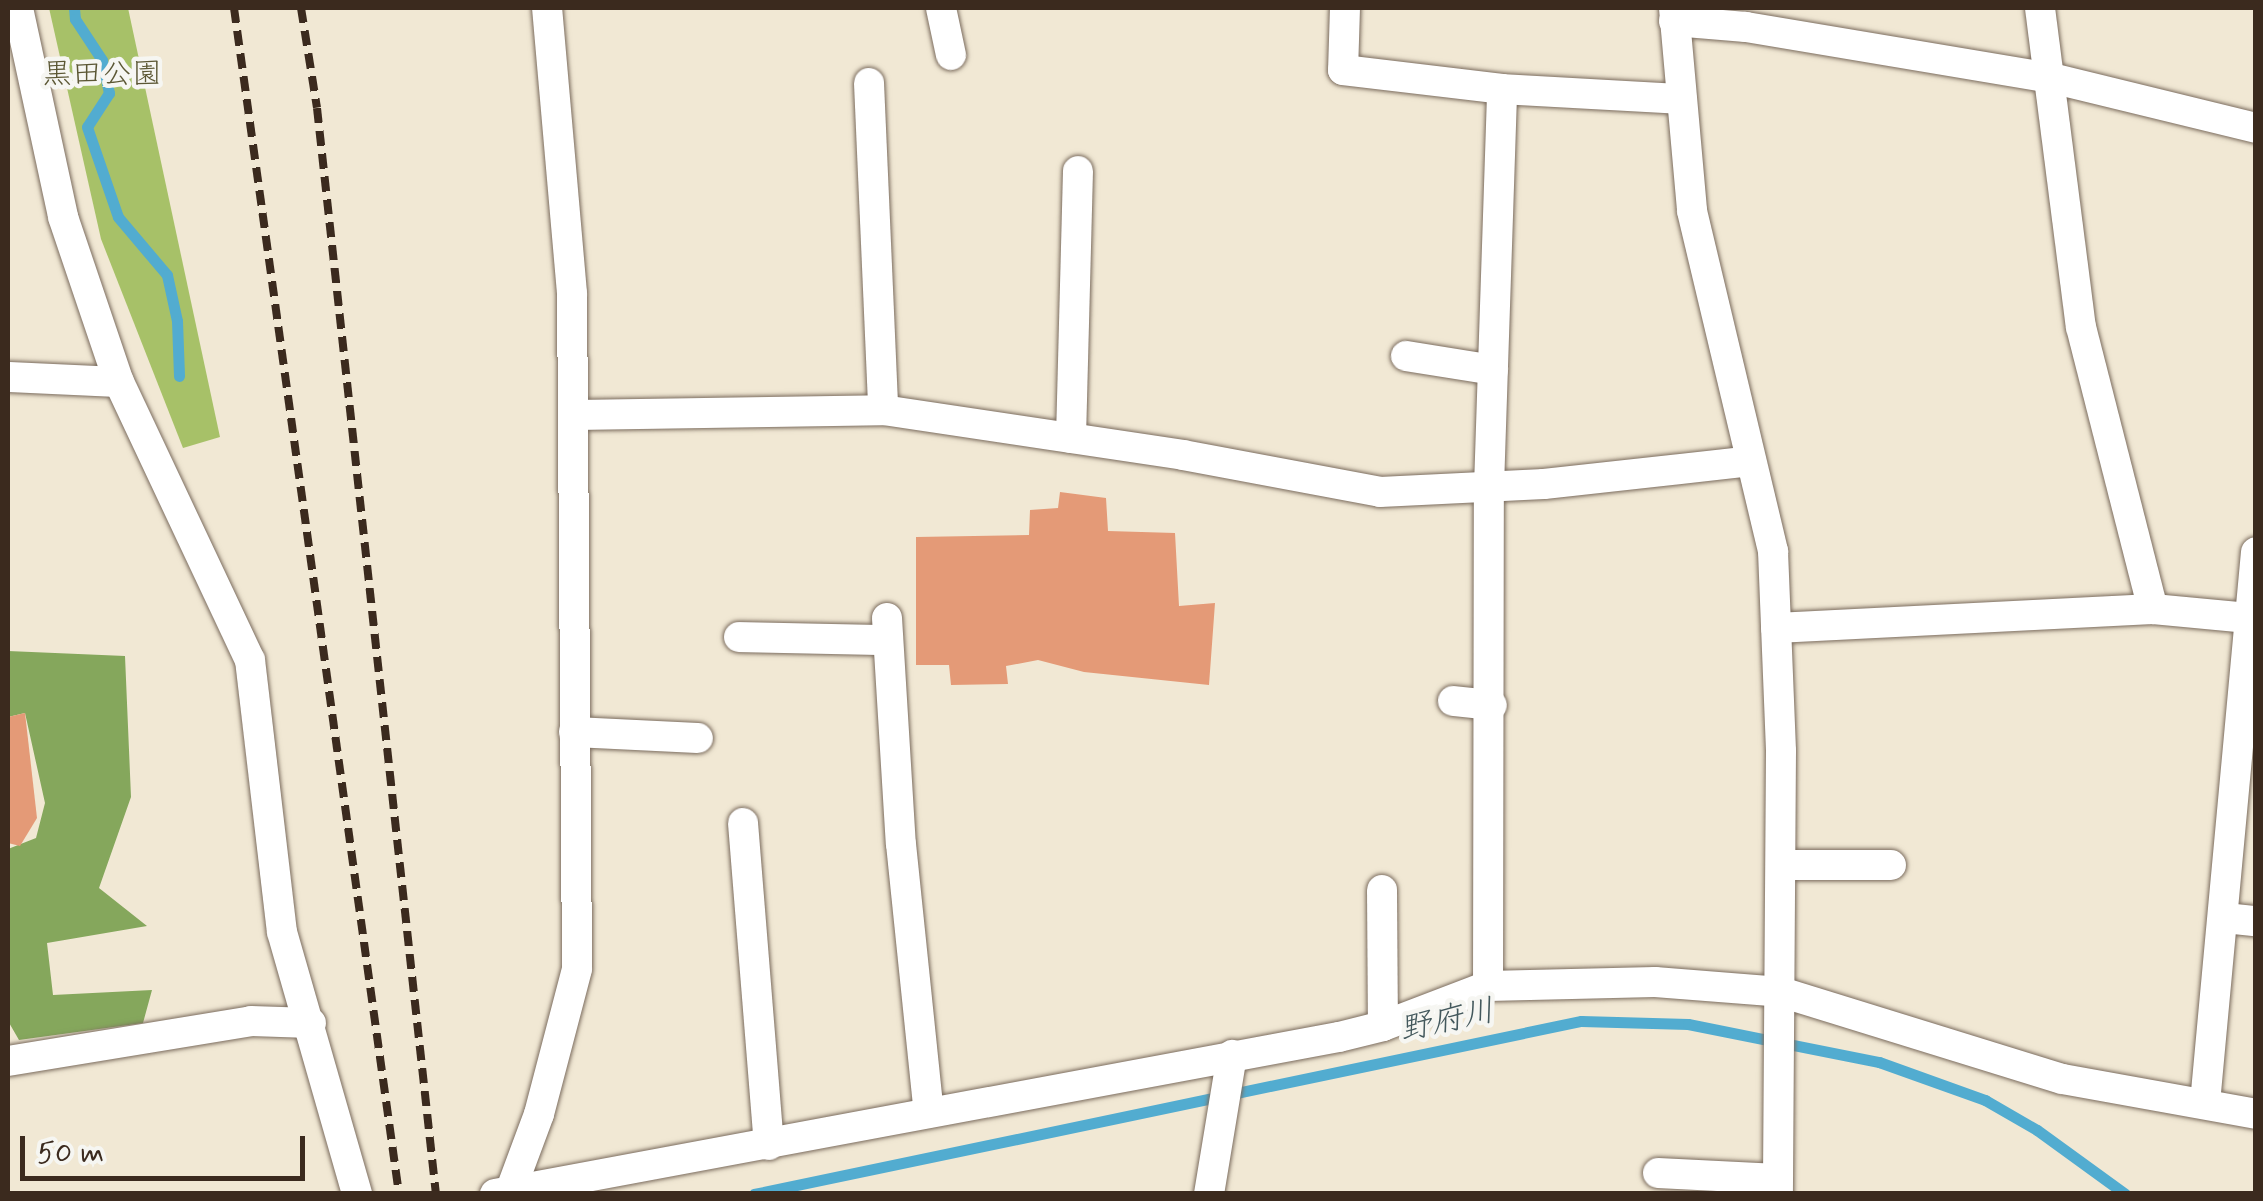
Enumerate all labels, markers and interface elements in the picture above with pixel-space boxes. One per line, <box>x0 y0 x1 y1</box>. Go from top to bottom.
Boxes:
park label: 黒田公園 <box>42 57 162 93</box>
water label: 野府川 <box>1396 992 1498 1050</box>
scale bar <box>25 1116 310 1178</box>
text: 50 m <box>37 1134 104 1173</box>

